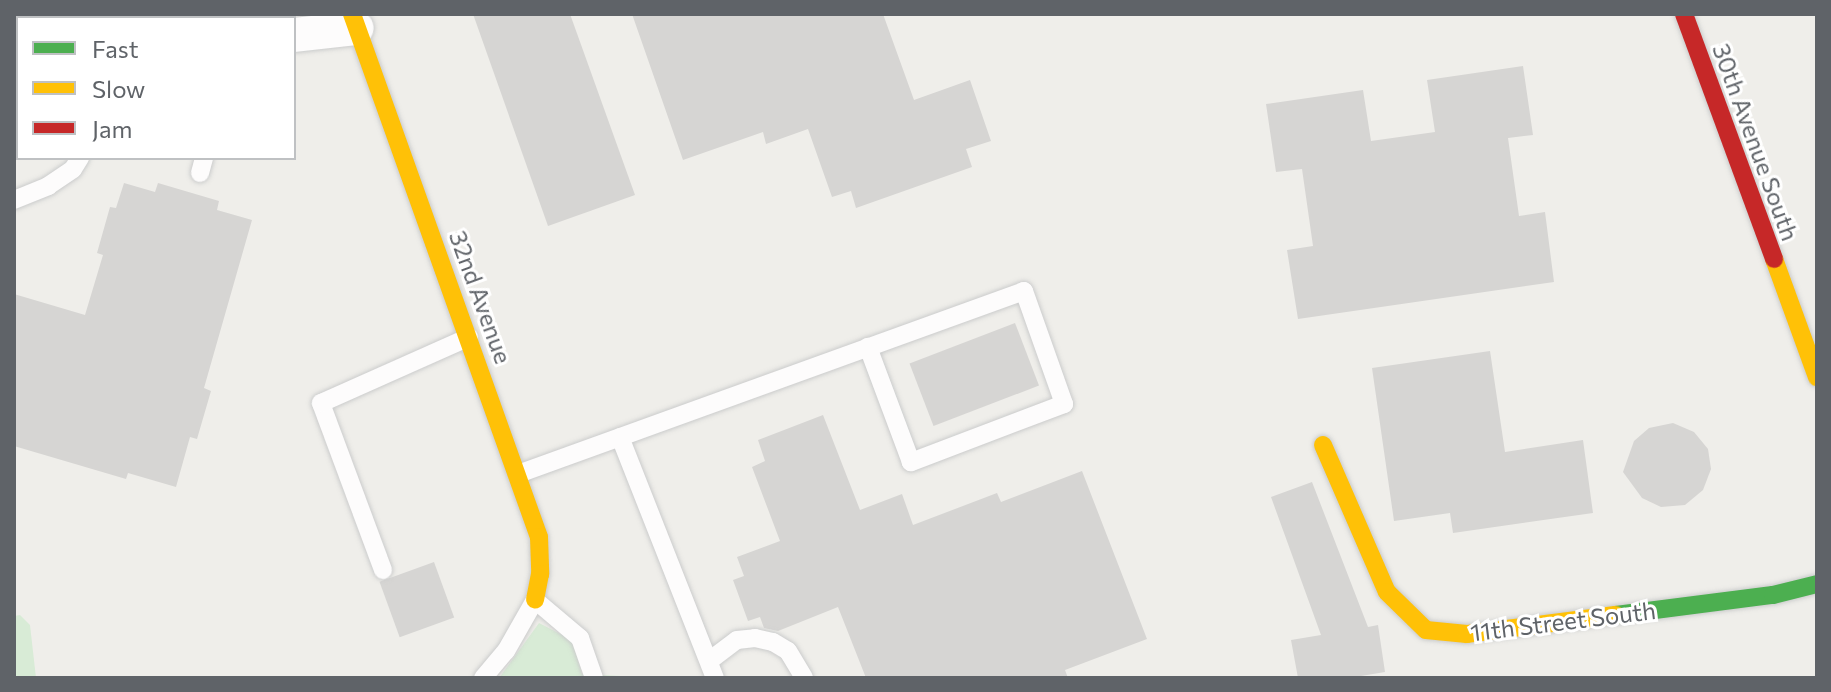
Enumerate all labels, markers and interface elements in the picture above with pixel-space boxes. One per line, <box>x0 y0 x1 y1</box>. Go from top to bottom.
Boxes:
legend <box>16 16 296 160</box>
text: Fast <box>92 34 139 63</box>
street label: 30th Avenue South <box>1707 40 1805 244</box>
text: Slow <box>92 74 145 103</box>
text: Jam <box>92 114 132 143</box>
street label: 32nd Avenue <box>444 227 518 367</box>
street label: 11th Street South <box>1469 595 1657 647</box>

